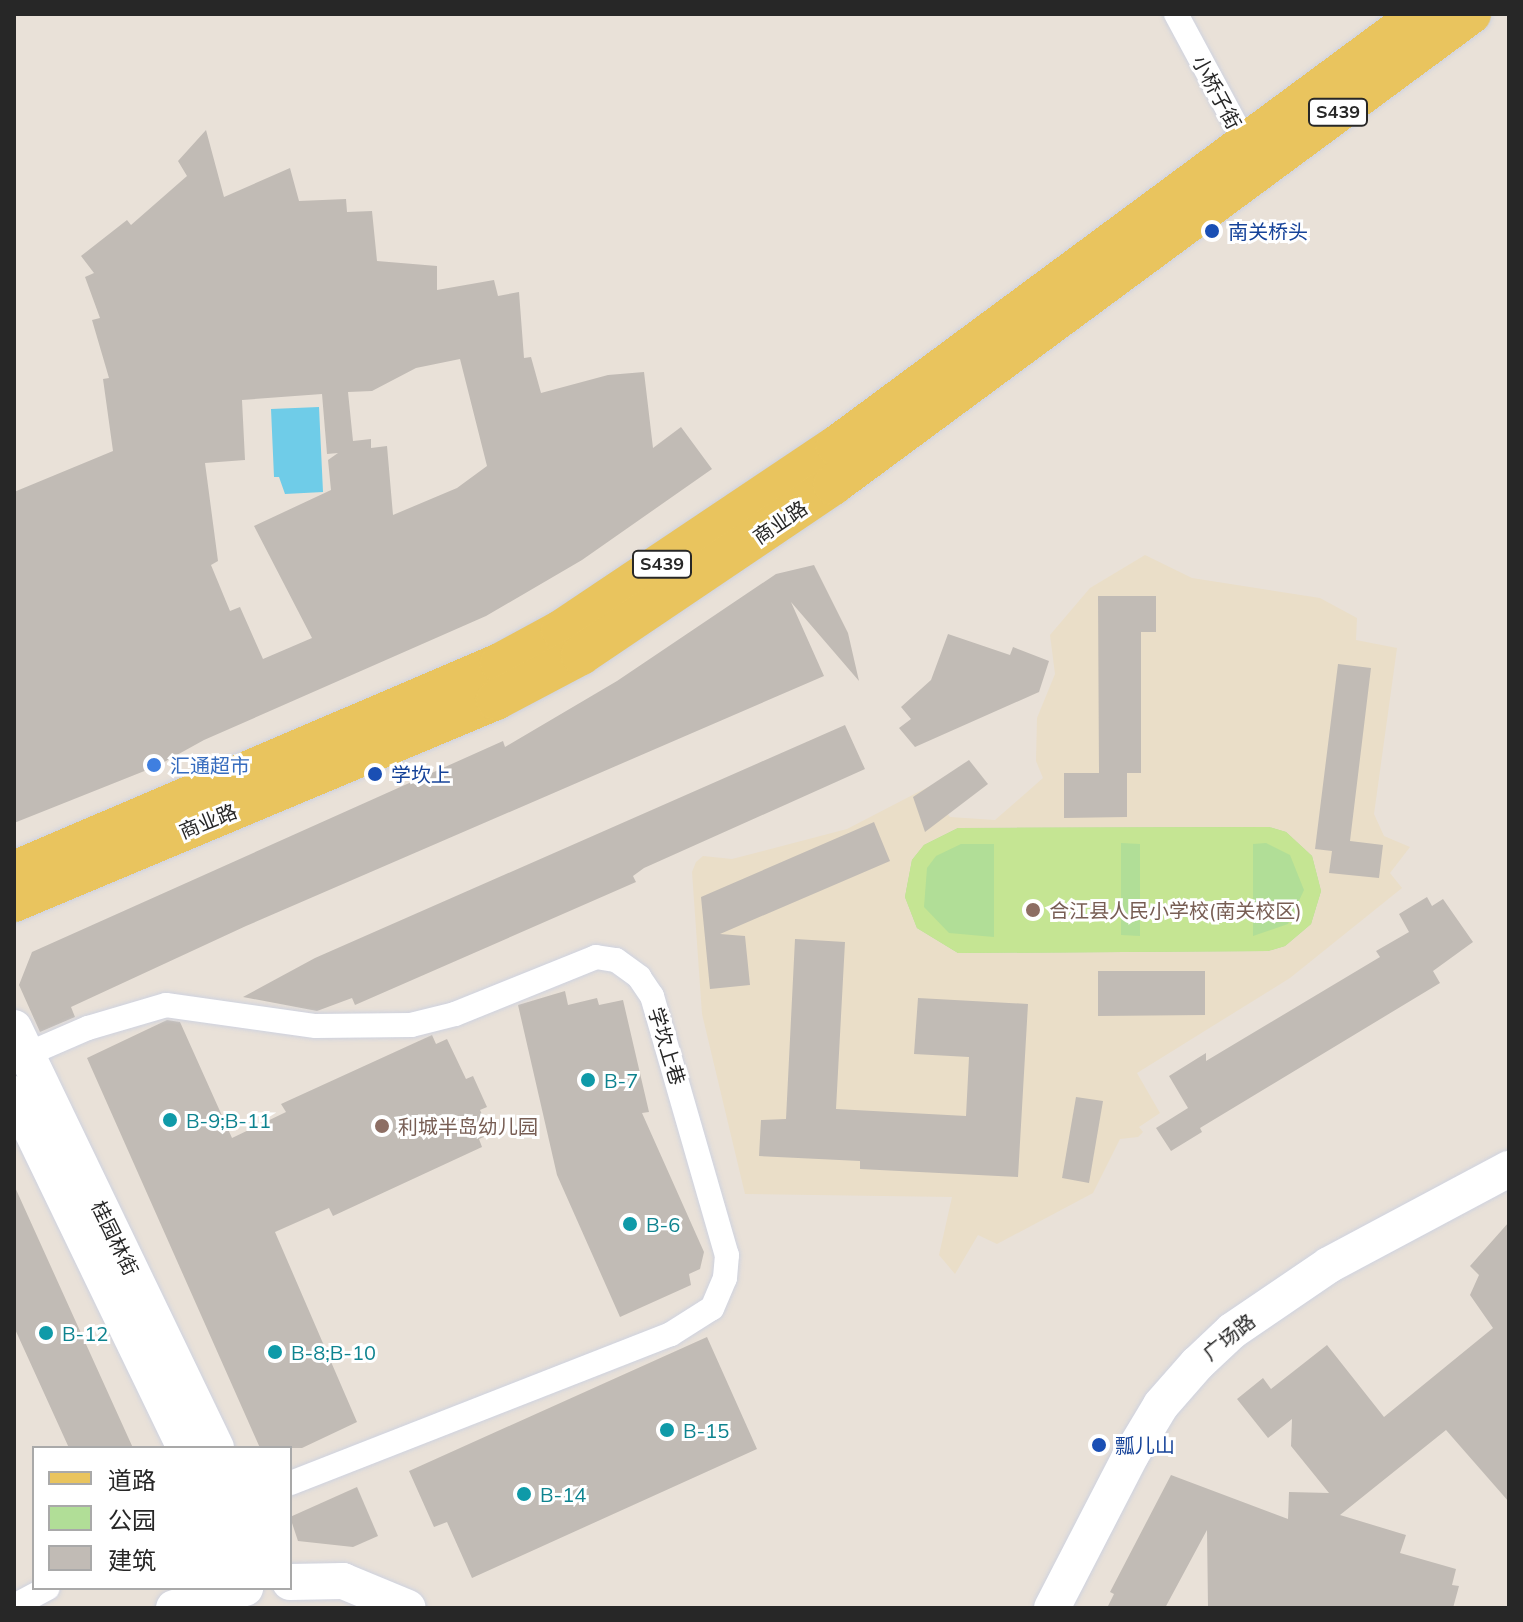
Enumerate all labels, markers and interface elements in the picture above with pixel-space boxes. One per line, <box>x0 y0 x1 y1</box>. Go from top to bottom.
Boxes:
street label: 小桥子街 <box>1188 51 1246 133</box>
road number: S439 <box>1306 98 1370 126</box>
place label: 南关桥头 <box>1228 219 1308 243</box>
marker: 南关桥头 <box>1203 222 1221 240</box>
street label: 商业路 <box>748 495 812 549</box>
road number: S439 <box>630 550 694 578</box>
place label: 汇通超市 <box>170 753 250 777</box>
marker: 汇通超市 <box>145 756 163 774</box>
place label: 学坎上 <box>391 762 451 786</box>
marker: 学坎上 <box>366 765 384 783</box>
street label: 商业路 <box>176 799 240 843</box>
place label: 合江县人民小学校(南关校区) <box>1049 898 1302 922</box>
marker: 合江县人民小学校(南关校区) <box>1024 901 1042 919</box>
street label: 学坎上巷 <box>644 1004 690 1088</box>
place label: B-7 <box>604 1068 638 1092</box>
marker: B-7 <box>579 1071 597 1089</box>
place label: B-9;B-11 <box>186 1108 271 1132</box>
marker: B-9;B-11 <box>161 1111 179 1129</box>
place label: 利城半岛幼儿园 <box>398 1114 538 1138</box>
marker: 利城半岛幼儿园 <box>373 1117 391 1135</box>
street label: 桂园林街 <box>87 1197 143 1279</box>
place label: B-6 <box>646 1212 680 1236</box>
marker: B-6 <box>621 1215 639 1233</box>
street label: 广场路 <box>1198 1309 1260 1365</box>
place label: B-12 <box>62 1321 108 1345</box>
marker: B-12 <box>37 1324 55 1342</box>
place label: B-8;B-10 <box>291 1340 376 1364</box>
marker: B-8;B-10 <box>266 1343 284 1361</box>
place label: B-15 <box>683 1418 729 1442</box>
marker: B-15 <box>658 1421 676 1439</box>
place label: 瓢儿山 <box>1115 1433 1175 1457</box>
marker: 瓢儿山 <box>1090 1436 1108 1454</box>
legend <box>32 1446 292 1590</box>
text: 道路 <box>108 1465 156 1495</box>
place label: B-14 <box>540 1482 586 1506</box>
marker: B-14 <box>515 1485 533 1503</box>
text: 公园 <box>108 1505 156 1535</box>
text: 建筑 <box>108 1545 156 1575</box>

